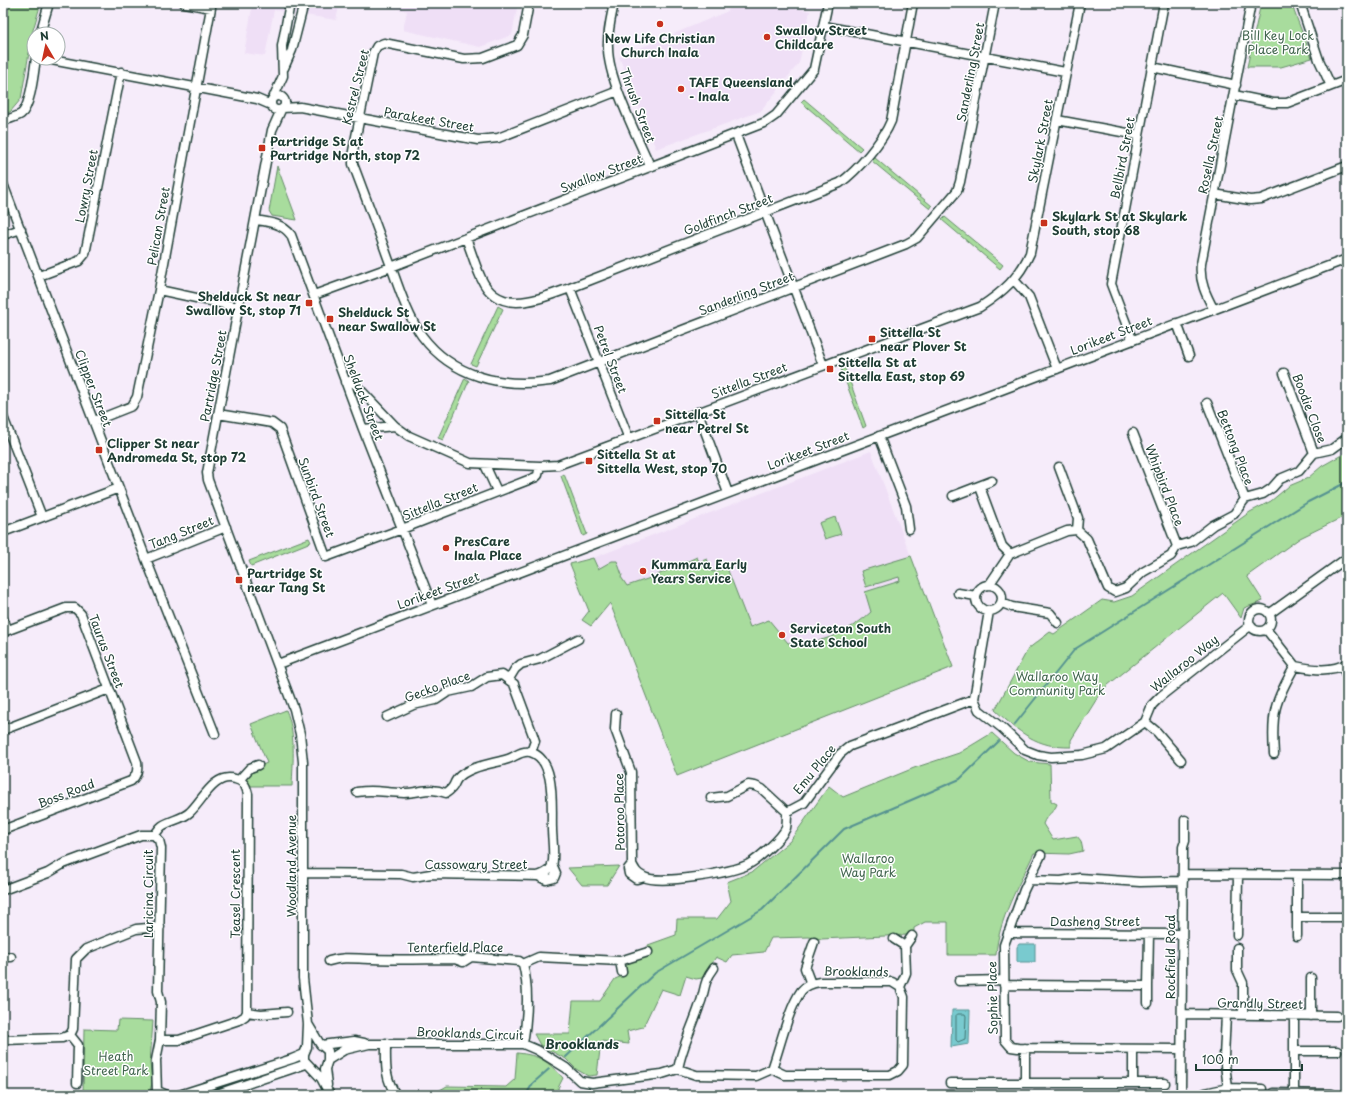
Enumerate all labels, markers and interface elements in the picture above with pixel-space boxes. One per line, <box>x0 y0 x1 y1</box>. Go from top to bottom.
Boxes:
marker: New Life Christian Church Inala <box>655 19 665 29</box>
place label: Swallow Street Childcare <box>775 21 867 53</box>
street label: Sanderling Street <box>952 21 988 123</box>
north arrow <box>26 26 66 66</box>
park label: Bill Key Lock Place Park <box>1242 26 1314 58</box>
text: N <box>39 27 50 45</box>
place label: New Life Christian Church Inala <box>605 29 715 61</box>
marker: Swallow Street Childcare <box>762 32 772 42</box>
street label: Kestrel Street <box>337 47 373 127</box>
street label: Thrush Street <box>616 65 661 145</box>
place label: TAFE Queensland - Inala <box>689 73 793 105</box>
marker: TAFE Queensland - Inala <box>676 84 686 94</box>
street label: Skylark Street <box>1023 98 1057 184</box>
street label: Parakeet Street <box>382 102 476 136</box>
street label: Rosella Street <box>1193 114 1227 196</box>
street label: Bellbird Street <box>1105 115 1139 201</box>
place label: Partridge St at Partridge North, stop 72 <box>270 132 421 164</box>
marker: Partridge St at Partridge North, stop 72 <box>257 143 267 153</box>
street label: Lowry Street <box>70 148 102 224</box>
street label: Swallow Street <box>557 149 645 197</box>
street label: Pelican Street <box>142 185 174 267</box>
street label: Goldfinch Street <box>681 189 775 239</box>
place label: Skylark St at Skylark South, stop 68 <box>1052 207 1187 239</box>
marker: Skylark St at Skylark South, stop 68 <box>1039 218 1049 228</box>
street label: Sanderling Street <box>696 267 796 319</box>
place label: Shelduck St near Swallow St, stop 71 <box>186 287 302 319</box>
marker: Shelduck St near Swallow St, stop 71 <box>304 298 314 308</box>
place label: Shelduck St near Swallow St <box>338 303 437 335</box>
street label: Lorikeet Street <box>1067 311 1155 359</box>
marker: Shelduck St near Swallow St <box>325 314 335 324</box>
street label: Petrel Street <box>590 322 632 396</box>
place label: Sittella St near Plover St <box>880 323 967 355</box>
street label: Partridge Street <box>195 328 231 423</box>
marker: Sittella St near Plover St <box>867 334 877 344</box>
street label: Clipper Street <box>71 347 117 429</box>
street label: Shelduck Street <box>339 351 389 443</box>
place label: Sittella St at Sittella East, stop 69 <box>838 353 965 385</box>
street label: Sittella Street <box>709 357 790 403</box>
marker: Sittella St at Sittella East, stop 69 <box>825 364 835 374</box>
street label: Boodie Close <box>1288 371 1332 445</box>
place label: Sittella St near Petrel St <box>665 405 749 437</box>
street label: Bettong Place <box>1213 407 1259 487</box>
marker: Sittella St near Petrel St <box>652 416 662 426</box>
street label: Lorikeet Street <box>764 426 852 474</box>
place label: Clipper St near Andromeda St, stop 72 <box>107 434 247 466</box>
street label: Whipbird Place <box>1141 442 1189 529</box>
marker: Clipper St near Andromeda St, stop 72 <box>94 445 104 455</box>
place label: Sittella St at Sittella West, stop 70 <box>597 445 727 477</box>
street label: Sunbird Street <box>294 454 340 540</box>
marker: Sittella St at Sittella West, stop 70 <box>584 456 594 466</box>
street label: Sittella Street <box>400 478 480 524</box>
street label: Tang Street <box>146 511 216 553</box>
place label: PresCare Inala Place <box>454 532 522 564</box>
marker: PresCare Inala Place <box>441 543 451 553</box>
place label: Kummara Early Years Service <box>651 555 747 587</box>
place label: Partridge St near Tang St <box>247 564 326 596</box>
marker: Kummara Early Years Service <box>638 566 648 576</box>
street label: Lorikeet Street <box>394 567 482 613</box>
marker: Partridge St near Tang St <box>234 575 244 585</box>
street label: Taurus Street <box>85 611 129 691</box>
place label: Serviceton South State School <box>790 619 891 651</box>
marker: Serviceton South State School <box>777 630 787 640</box>
street label: Wallaroo Way <box>1146 630 1222 696</box>
street label: Gecko Place <box>402 666 472 706</box>
park label: Wallaroo Way Community Park <box>1009 667 1105 699</box>
street label: Emu Place <box>788 740 840 798</box>
street label: Potoroo Place <box>609 773 629 851</box>
street label: Boss Road <box>35 774 97 812</box>
street label: Woodland Avenue <box>282 814 300 917</box>
street label: Teasel Crescent <box>226 849 244 939</box>
park label: Wallaroo Way Park <box>840 849 896 881</box>
street label: Laricina Circuit <box>139 850 157 938</box>
street label: Cassowary Street <box>425 855 528 873</box>
street label: Dasheng Street <box>1050 912 1140 930</box>
street label: Rockfield Road <box>1161 915 1179 999</box>
street label: Tenterfield Place <box>407 938 503 956</box>
street label: Brooklands <box>823 961 889 981</box>
street label: Sophie Place <box>982 961 1002 1035</box>
street label: Grandly Street <box>1217 993 1303 1013</box>
street label: Brooklands Circuit <box>416 1022 524 1044</box>
district label: Brooklands <box>545 1034 619 1053</box>
scale bar <box>1196 1046 1302 1072</box>
park label: Heath Street Park <box>83 1047 149 1079</box>
text: 100 m <box>1202 1050 1239 1068</box>

